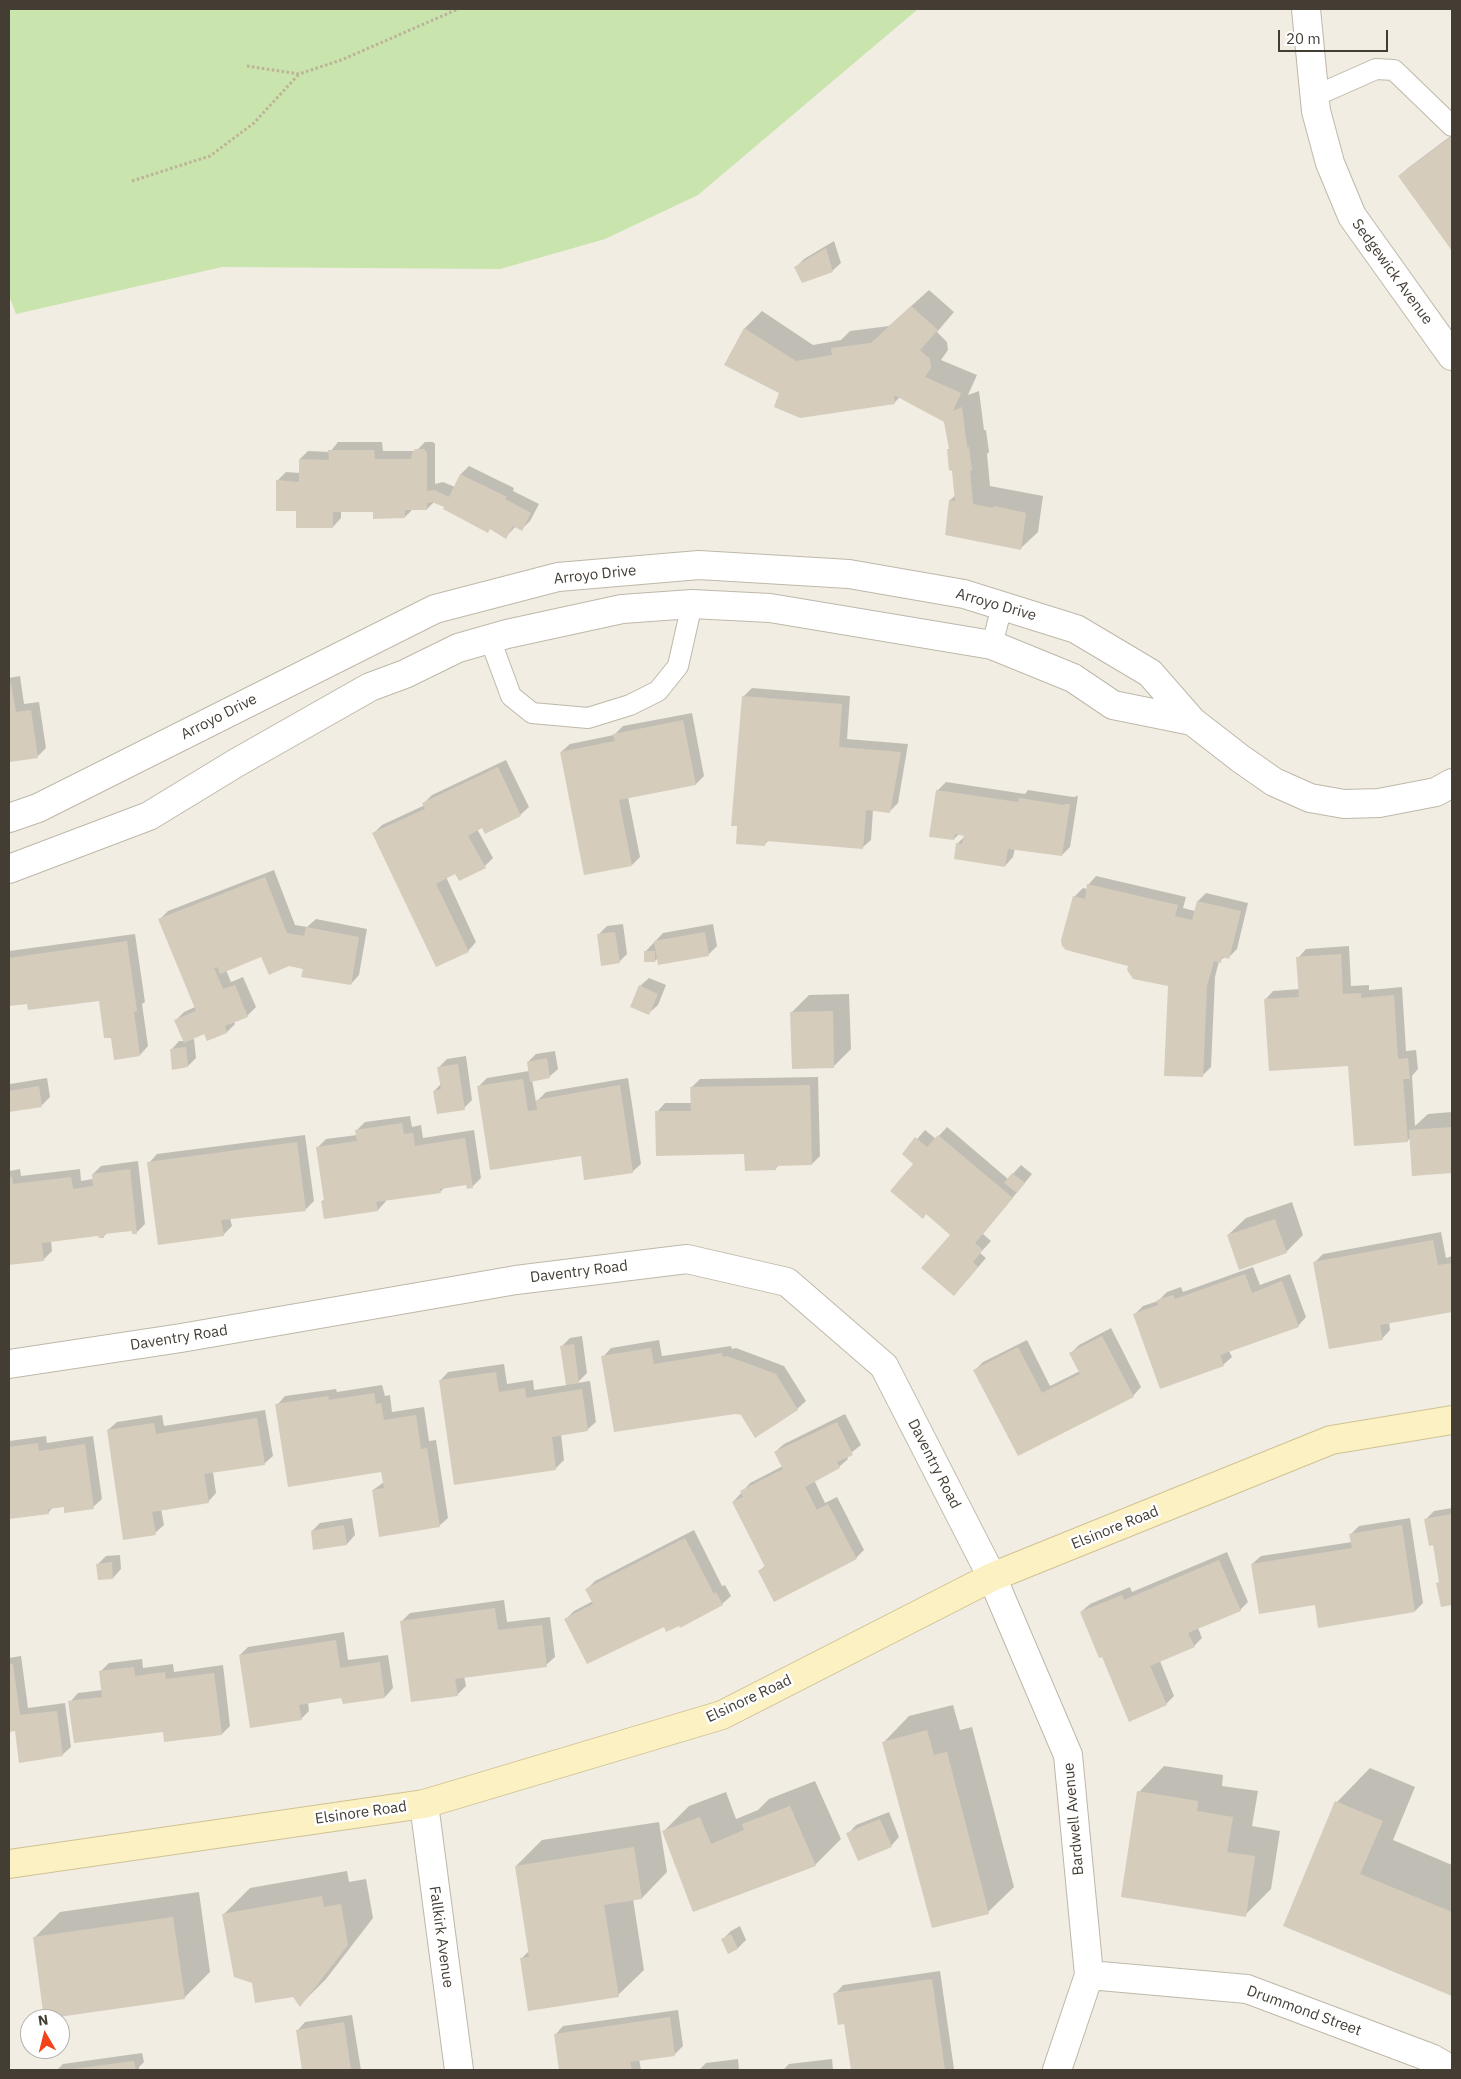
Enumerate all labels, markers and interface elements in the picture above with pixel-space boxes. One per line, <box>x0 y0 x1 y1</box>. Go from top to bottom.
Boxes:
scale bar <box>1281 20 1391 52</box>
text: 20 m <box>1286 29 1321 48</box>
street label: Sedgewick Avenue <box>1348 216 1436 328</box>
street label: Arroyo Drive <box>553 562 637 588</box>
street label: Arroyo Drive <box>954 585 1038 625</box>
street label: Arroyo Drive <box>178 690 260 744</box>
street label: Daventry Road <box>529 1257 629 1287</box>
street label: Daventry Road <box>129 1321 229 1355</box>
street label: Daventry Road <box>904 1416 964 1512</box>
street label: Elsinore Road <box>1069 1502 1161 1554</box>
street label: Elsinore Road <box>703 1671 795 1727</box>
street label: Bardwell Avenue <box>1060 1762 1088 1876</box>
street label: Elsinore Road <box>314 1798 408 1828</box>
street label: Fallkirk Avenue <box>425 1885 457 1989</box>
street label: Drummond Street <box>1244 1982 1364 2040</box>
north arrow <box>20 2009 70 2059</box>
text: N <box>37 2011 49 2030</box>

